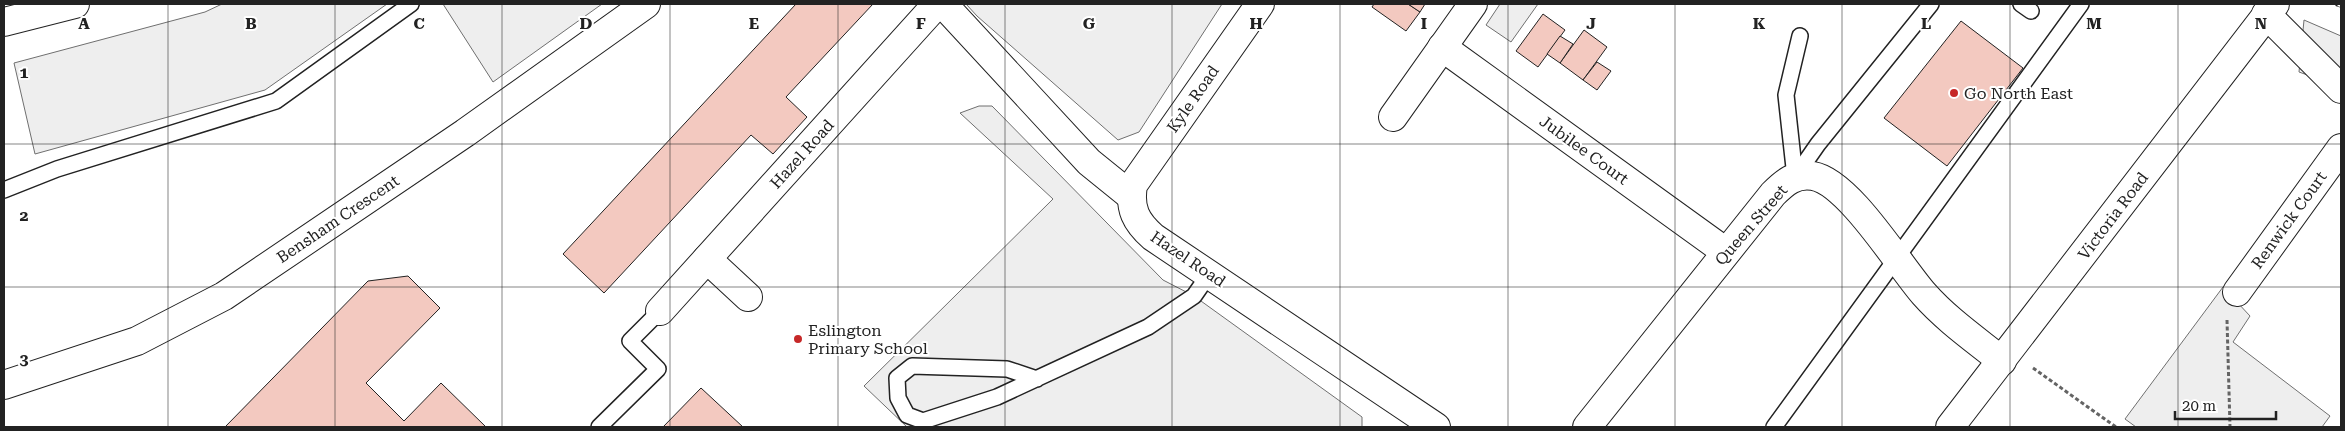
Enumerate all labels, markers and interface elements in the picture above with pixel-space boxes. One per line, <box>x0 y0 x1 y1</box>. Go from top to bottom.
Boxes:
text: A <box>78 14 90 33</box>
text: B <box>245 14 257 33</box>
text: C <box>413 14 425 33</box>
text: D <box>580 14 593 33</box>
text: E <box>749 14 759 33</box>
text: F <box>916 14 926 33</box>
text: G <box>1083 14 1096 33</box>
text: H <box>1249 14 1263 33</box>
text: I <box>1421 14 1427 33</box>
text: J <box>1586 14 1596 33</box>
text: K <box>1753 14 1766 33</box>
text: L <box>1921 14 1931 33</box>
text: M <box>2086 14 2102 33</box>
text: N <box>2255 14 2267 33</box>
street label: Kyle Road <box>1163 62 1223 136</box>
text: 1 <box>20 63 29 82</box>
place label: Go North East <box>1964 84 2073 103</box>
marker: Go North East <box>1948 87 1960 99</box>
street label: Jubilee Court <box>1536 111 1632 189</box>
street label: Hazel Road <box>766 116 838 192</box>
street label: Renwick Court <box>2247 168 2331 272</box>
street label: Victoria Road <box>2074 169 2152 263</box>
street label: Bensham Crescent <box>273 171 403 267</box>
street label: Queen Street <box>1711 181 1791 269</box>
text: 2 <box>20 206 29 225</box>
street label: Hazel Road <box>1147 227 1229 291</box>
place label: Eslington Primary School <box>808 321 928 358</box>
marker: Eslington Primary School <box>792 333 804 345</box>
text: 3 <box>20 350 29 369</box>
scale bar <box>2175 388 2276 420</box>
text: 20 m <box>2182 397 2217 415</box>

